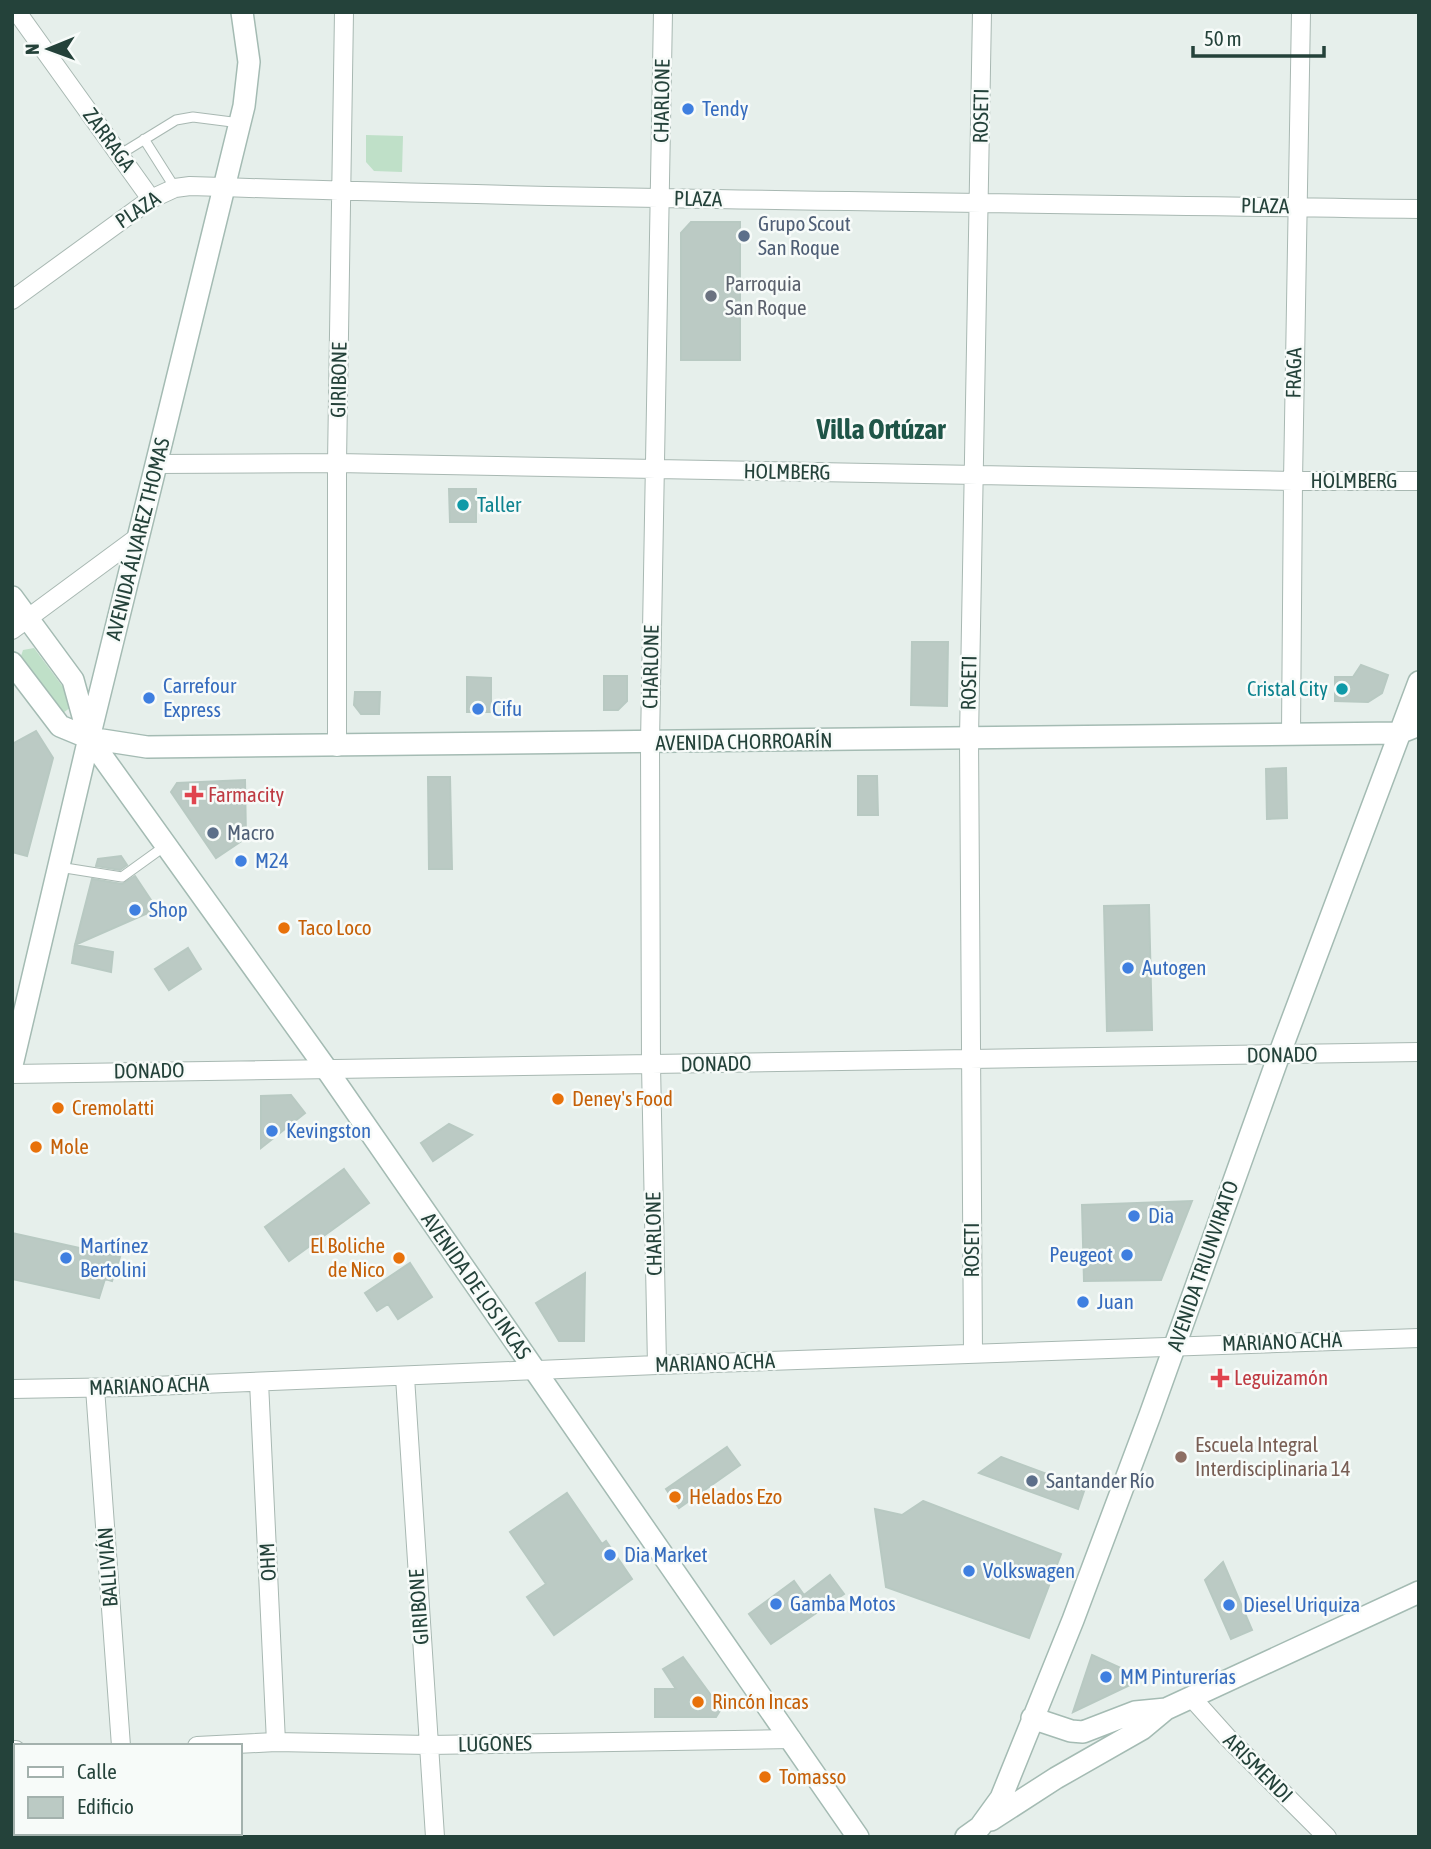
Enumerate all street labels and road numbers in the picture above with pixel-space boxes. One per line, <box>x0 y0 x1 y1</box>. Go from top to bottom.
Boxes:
street label: CHARLONE <box>648 59 674 143</box>
street label: ROSETI <box>968 88 992 144</box>
street label: ZARRAGA <box>79 103 141 176</box>
street label: PLAZA <box>111 185 165 233</box>
street label: PLAZA <box>674 186 723 210</box>
street label: PLAZA <box>1241 193 1290 217</box>
street label: GIRIBONE <box>325 342 351 418</box>
street label: FRAGA <box>1281 347 1305 399</box>
street label: AVENIDA ÁLVAREZ THOMAS <box>100 435 174 642</box>
street label: HOLMBERG <box>743 458 831 484</box>
street label: HOLMBERG <box>1311 468 1397 492</box>
street label: CHARLONE <box>637 625 663 709</box>
street label: ROSETI <box>956 655 980 711</box>
street label: AVENIDA CHORROARÍN <box>655 727 833 755</box>
street label: DONADO <box>1246 1041 1318 1067</box>
street label: DONADO <box>680 1050 752 1076</box>
street label: DONADO <box>113 1057 185 1083</box>
street label: AVENIDA TRIUNVIRATO <box>1162 1177 1242 1354</box>
street label: CHARLONE <box>640 1192 666 1276</box>
street label: AVENIDA DE LOS INCAS <box>417 1208 536 1363</box>
street label: ROSETI <box>959 1223 983 1277</box>
street label: MARIANO ACHA <box>1221 1327 1343 1355</box>
street label: MARIANO ACHA <box>654 1348 776 1376</box>
street label: MARIANO ACHA <box>88 1371 210 1399</box>
street label: BALLIVIÁN <box>92 1526 122 1608</box>
street label: OHM <box>254 1542 280 1582</box>
street label: GIRIBONE <box>403 1568 433 1646</box>
street label: ARISMENDI <box>1219 1728 1298 1807</box>
street label: LUGONES <box>458 1730 532 1756</box>

